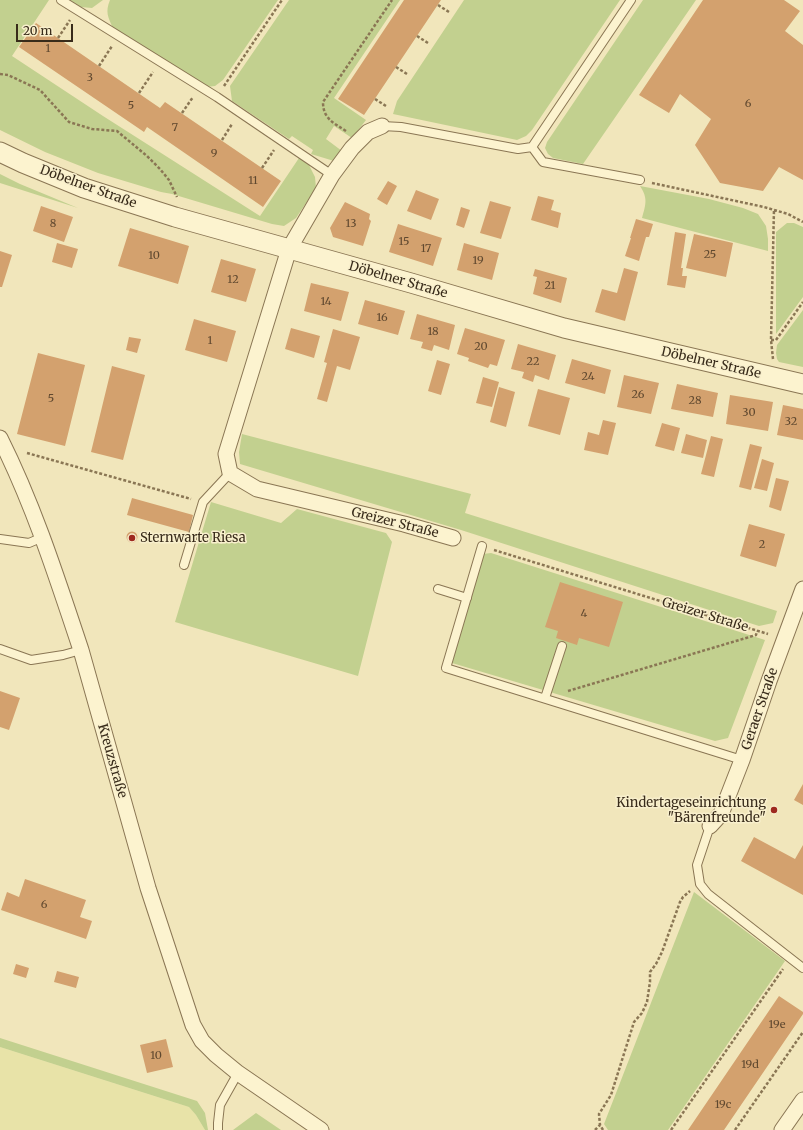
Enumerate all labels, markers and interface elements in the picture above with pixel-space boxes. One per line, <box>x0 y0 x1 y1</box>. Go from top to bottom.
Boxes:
scale bar <box>18 16 75 42</box>
text: 20 m <box>23 23 52 38</box>
house number: 1 <box>46 42 50 56</box>
house number: 3 <box>87 71 93 85</box>
house number: 6 <box>745 97 751 111</box>
house number: 5 <box>128 99 134 113</box>
house number: 7 <box>172 121 178 135</box>
house number: 9 <box>211 147 217 161</box>
street label: Döbelner Straße <box>37 162 139 212</box>
house number: 11 <box>248 174 258 188</box>
house number: 8 <box>50 217 56 231</box>
house number: 13 <box>346 217 356 231</box>
house number: 15 <box>398 235 410 249</box>
house number: 17 <box>421 242 431 256</box>
house number: 25 <box>704 248 716 262</box>
house number: 10 <box>148 249 160 263</box>
house number: 19 <box>472 254 484 268</box>
street label: Döbelner Straße <box>347 258 449 302</box>
house number: 12 <box>227 273 239 287</box>
house number: 21 <box>544 279 556 293</box>
house number: 14 <box>320 295 332 309</box>
house number: 16 <box>376 311 388 325</box>
house number: 18 <box>427 325 439 339</box>
house number: 1 <box>208 334 212 348</box>
house number: 20 <box>474 340 488 354</box>
street label: Döbelner Straße <box>660 344 762 382</box>
house number: 22 <box>527 355 539 369</box>
house number: 24 <box>582 370 594 384</box>
house number: 26 <box>632 388 644 402</box>
house number: 5 <box>48 392 54 406</box>
house number: 28 <box>689 394 701 408</box>
house number: 30 <box>742 406 756 420</box>
house number: 32 <box>785 415 797 429</box>
street label: Greizer Straße <box>350 505 440 541</box>
place label: Sternwarte Riesa <box>140 530 246 546</box>
marker: Sternwarte Riesa <box>127 533 137 543</box>
house number: 2 <box>759 538 765 552</box>
street label: Greizer Straße <box>660 594 750 636</box>
house number: 4 <box>581 607 587 621</box>
street label: Geraer Straße <box>739 666 781 752</box>
street label: Kreuzstraße <box>94 722 130 800</box>
place label: Kindertageseinrichtung "Bärenfreunde" <box>616 795 766 826</box>
marker: Kindertageseinrichtung "Bärenfreunde" <box>769 805 779 815</box>
house number: 6 <box>41 898 47 912</box>
house number: 19e <box>769 1018 785 1032</box>
house number: 10 <box>150 1049 162 1063</box>
house number: 19d <box>741 1058 759 1072</box>
house number: 19c <box>715 1098 731 1112</box>

